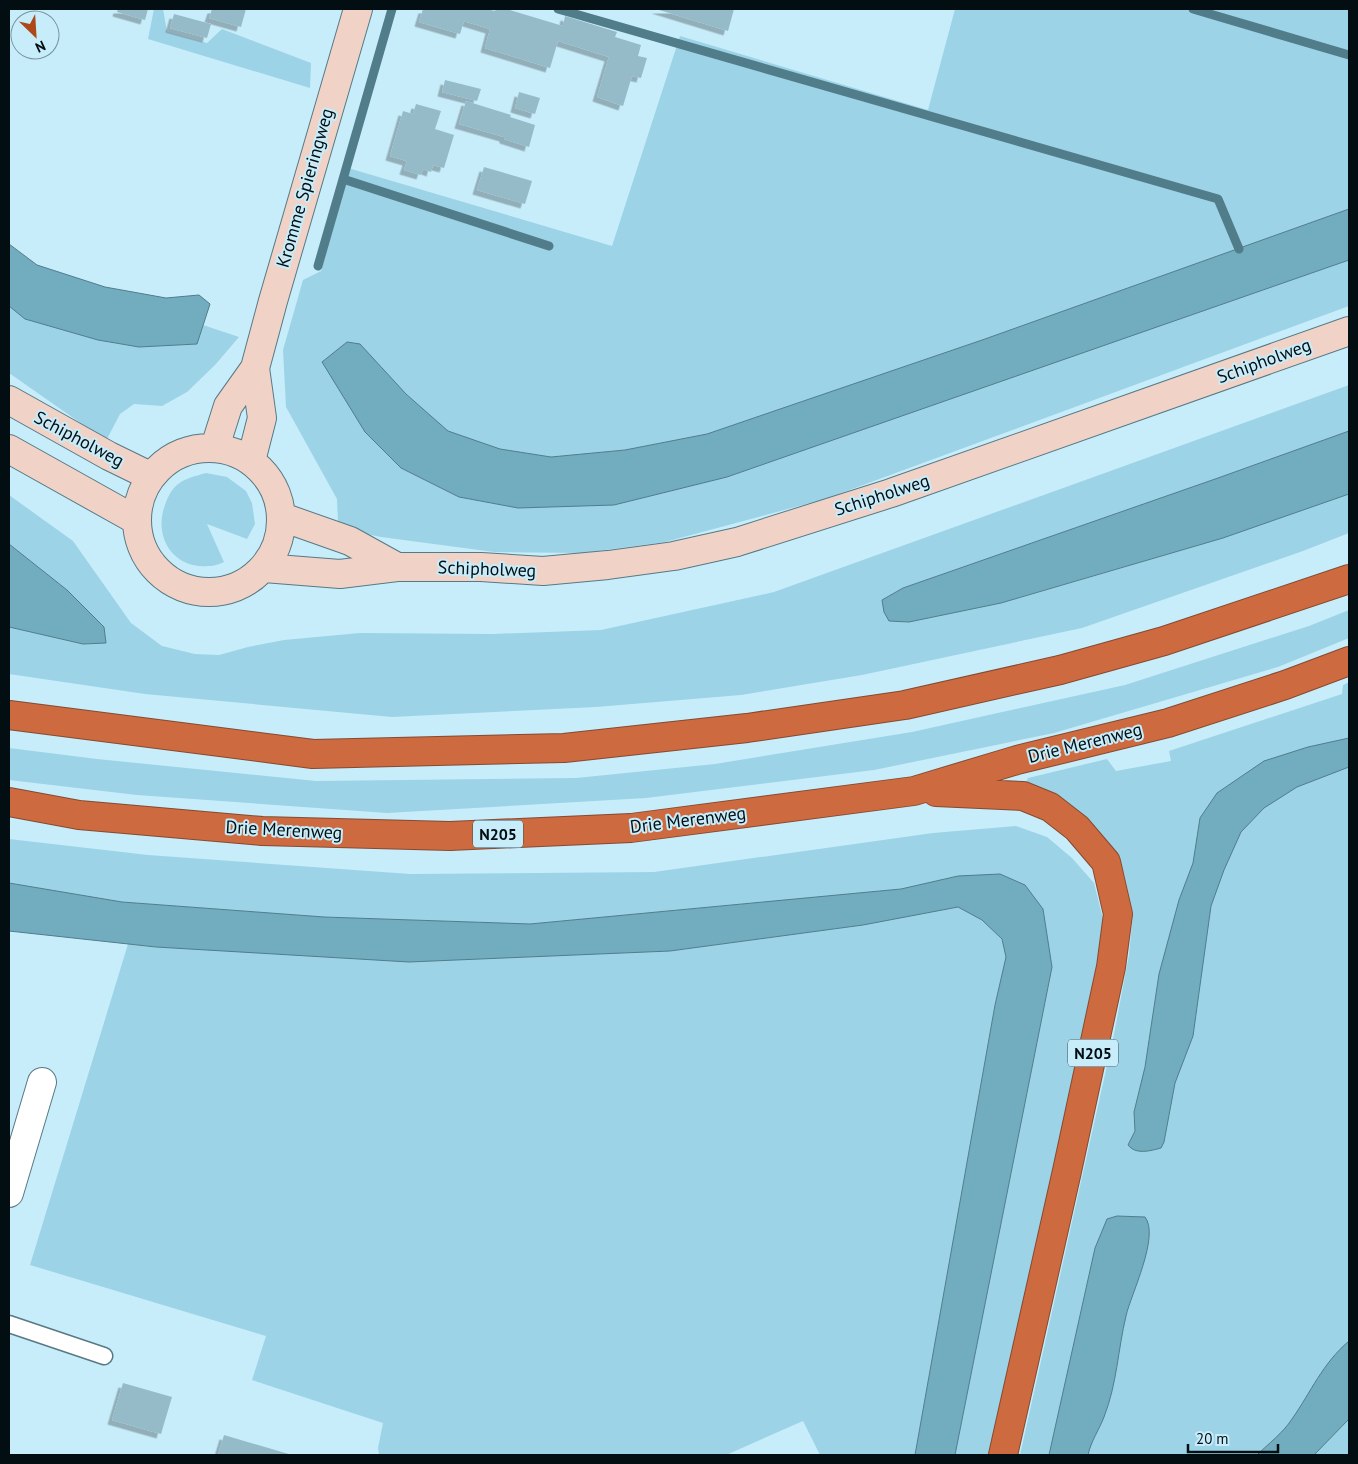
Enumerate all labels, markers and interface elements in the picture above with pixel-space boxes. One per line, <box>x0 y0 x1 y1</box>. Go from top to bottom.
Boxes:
north arrow <box>10 10 60 60</box>
text: N <box>33 37 48 57</box>
street label: Kromme Spieringweg <box>271 105 338 270</box>
street label: Schipholweg <box>1214 333 1314 388</box>
street label: Schipholweg <box>30 405 128 472</box>
street label: Schipholweg <box>831 468 932 521</box>
street label: Schipholweg <box>437 555 537 582</box>
street label: Drie Merenweg <box>1025 717 1144 768</box>
street label: Drie Merenweg <box>629 801 747 838</box>
street label: Drie Merenweg <box>225 815 343 844</box>
road number: N205 <box>473 821 523 848</box>
road number: N205 <box>1068 1040 1118 1066</box>
scale bar <box>1188 1422 1278 1454</box>
text: 20 m <box>1196 1429 1229 1448</box>

